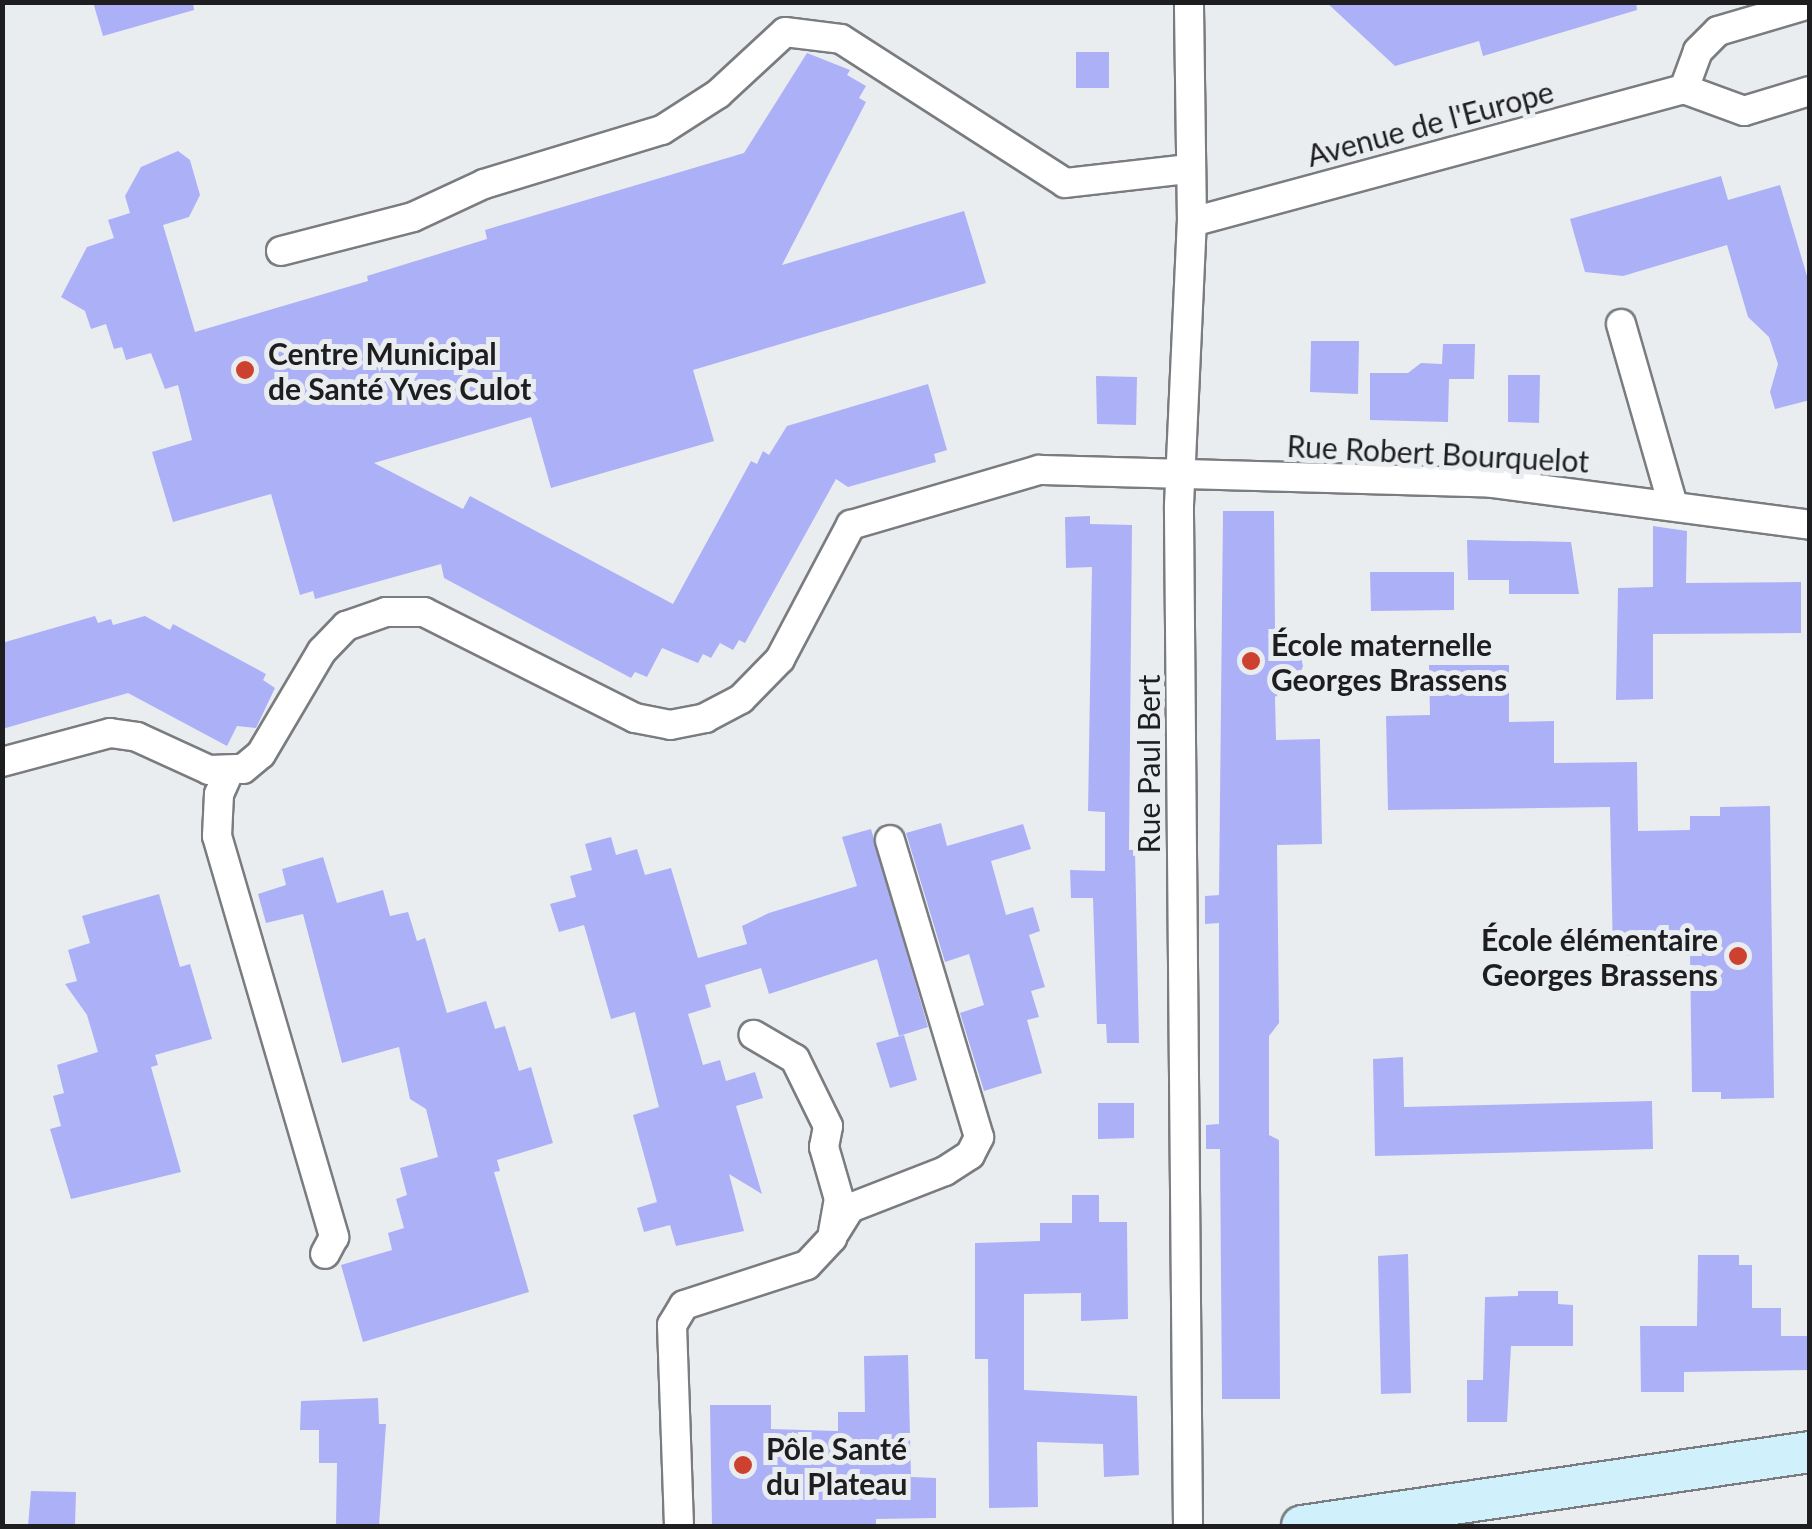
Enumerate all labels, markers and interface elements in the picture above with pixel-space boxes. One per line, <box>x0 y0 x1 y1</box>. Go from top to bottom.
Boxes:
street label: Avenue de l'Europe <box>1303 73 1557 173</box>
place label: Centre Municipal de Santé Yves Culot <box>268 335 533 406</box>
marker: Centre Municipal de Santé Yves Culot <box>232 357 258 383</box>
street label: Rue Robert Bourquelot <box>1286 427 1590 479</box>
place label: École maternelle Georges Brassens <box>1271 626 1507 696</box>
marker: École maternelle Georges Brassens <box>1240 650 1262 672</box>
street label: Rue Paul Bert <box>1130 674 1166 854</box>
place label: École élémentaire Georges Brassens <box>1481 921 1718 992</box>
marker: École élémentaire Georges Brassens <box>1727 945 1749 967</box>
place label: Pôle Santé du Plateau <box>766 1430 907 1500</box>
marker: Pôle Santé du Plateau <box>730 1452 756 1478</box>

